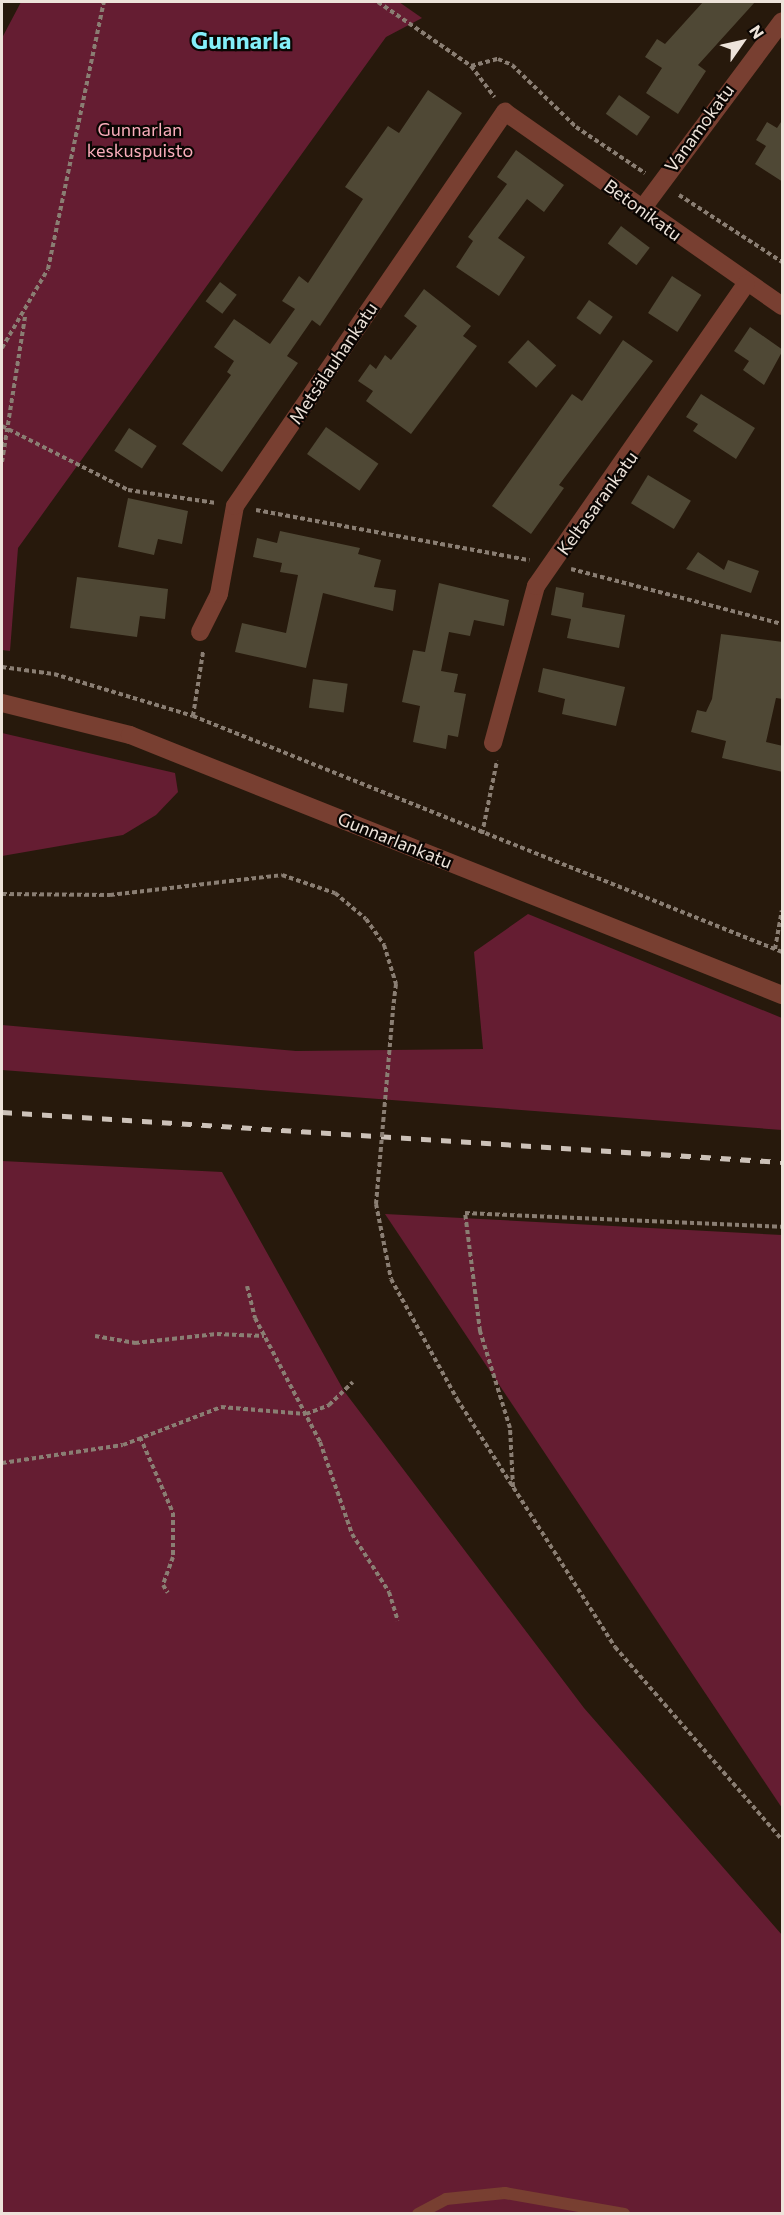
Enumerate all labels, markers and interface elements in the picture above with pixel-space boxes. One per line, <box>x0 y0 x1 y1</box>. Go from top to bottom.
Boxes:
north arrow <box>712 12 772 72</box>
text: N <box>746 21 769 42</box>
district label: Gunnarla <box>191 26 291 54</box>
street label: Vanamokatu <box>660 80 738 176</box>
park label: Gunnarlan keskuspuisto <box>87 119 193 162</box>
street label: Betonikatu <box>600 175 686 245</box>
street label: Metsälauhankatu <box>284 298 382 428</box>
street label: Keltasarankatu <box>552 447 642 559</box>
street label: Gunnarlankatu <box>335 807 455 873</box>

